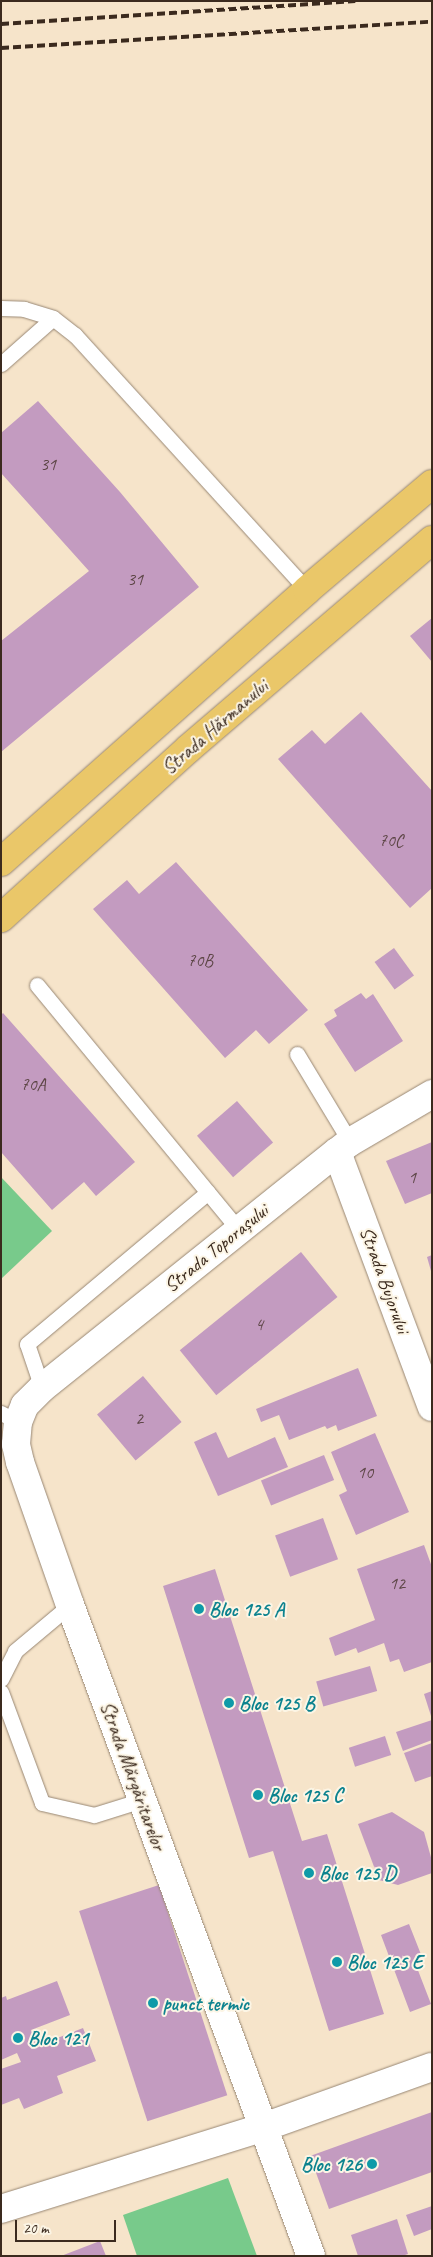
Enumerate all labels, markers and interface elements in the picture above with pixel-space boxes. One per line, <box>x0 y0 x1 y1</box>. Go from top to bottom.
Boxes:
house number: 31 <box>40 453 56 475</box>
house number: 31 <box>127 568 143 590</box>
street label: Strada Hărmanului <box>157 674 273 780</box>
house number: 70C <box>379 829 403 851</box>
house number: 70B <box>187 949 213 971</box>
house number: 70A <box>20 1073 46 1095</box>
house number: 1 <box>408 1166 416 1188</box>
street label: Strada Toporașului <box>159 1199 273 1297</box>
street label: Strada Bujorului <box>355 1224 415 1336</box>
house number: 4 <box>255 1313 263 1335</box>
house number: 2 <box>135 1407 143 1429</box>
house number: 10 <box>357 1461 373 1483</box>
house number: 12 <box>389 1572 405 1594</box>
place label: Bloc 125 A <box>209 1597 284 1621</box>
marker: Bloc 125 A <box>193 1603 205 1615</box>
place label: Bloc 125 B <box>239 1691 314 1715</box>
marker: Bloc 125 B <box>223 1697 235 1709</box>
street label: Strada Mărgăritarelor <box>95 1698 171 1854</box>
place label: Bloc 125 C <box>268 1783 343 1807</box>
marker: Bloc 125 C <box>252 1789 264 1801</box>
place label: Bloc 125 D <box>319 1861 396 1885</box>
marker: Bloc 125 D <box>303 1867 315 1879</box>
place label: Bloc 125 E <box>347 1950 423 1974</box>
marker: Bloc 125 E <box>331 1956 343 1968</box>
place label: punct termic <box>163 1991 249 2015</box>
marker: punct termic <box>147 1997 159 2009</box>
place label: Bloc 121 <box>28 2026 88 2050</box>
marker: Bloc 121 <box>12 2032 24 2044</box>
place label: Bloc 126 <box>301 2152 362 2176</box>
marker: Bloc 126 <box>366 2158 378 2170</box>
scale bar <box>18 2210 119 2242</box>
text: 20 m <box>23 2219 49 2238</box>

